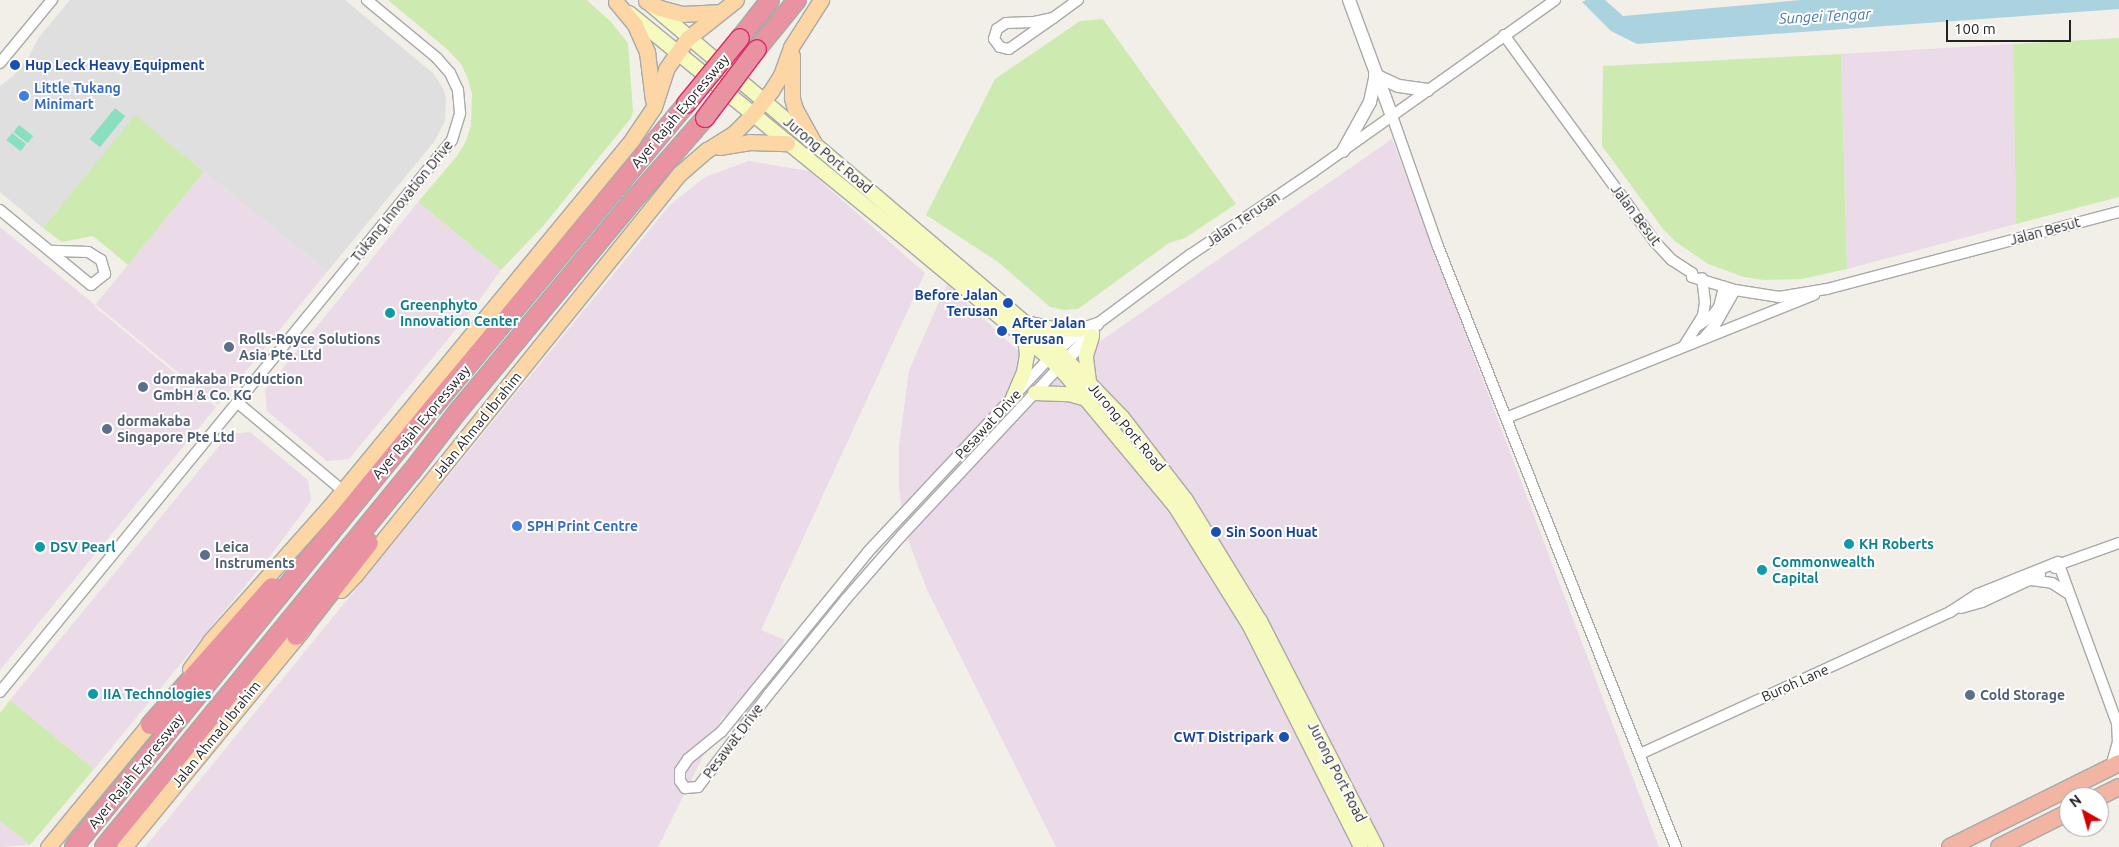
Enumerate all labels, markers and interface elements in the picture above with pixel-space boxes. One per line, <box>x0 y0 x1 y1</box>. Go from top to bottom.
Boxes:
water label: Sungei Tengar <box>1779 5 1871 27</box>
scale bar <box>1949 10 2074 42</box>
text: 100 m <box>1954 20 1996 37</box>
street label: Ayer Rajah Expressway <box>628 51 732 171</box>
place label: Hup Leck Heavy Equipment <box>25 57 204 73</box>
marker: Hup Leck Heavy Equipment <box>9 59 21 71</box>
place label: Little Tukang Minimart <box>34 80 121 112</box>
marker: Little Tukang Minimart <box>18 90 30 102</box>
street label: Jurong Port Road <box>780 113 876 197</box>
street label: Tukang Innovation Drive <box>348 137 456 265</box>
street label: Jalan Besut <box>1608 181 1664 249</box>
street label: Jalan Terusan <box>1203 188 1283 250</box>
street label: Jalan Besut <box>2008 214 2082 248</box>
place label: Before Jalan Terusan <box>914 287 998 320</box>
place label: Greenphyto Innovation Center <box>400 297 518 330</box>
marker: Before Jalan Terusan <box>1002 297 1014 309</box>
marker: Greenphyto Innovation Center <box>384 307 396 319</box>
place label: After Jalan Terusan <box>1012 315 1086 348</box>
marker: After Jalan Terusan <box>996 325 1008 337</box>
place label: Rolls-Royce Solutions Asia Pte. Ltd <box>239 331 380 364</box>
marker: Rolls-Royce Solutions Asia Pte. Ltd <box>223 341 235 353</box>
street label: Ayer Rajah Expressway <box>369 362 473 482</box>
street label: Jalan Ahmad Ibrahim <box>429 369 525 481</box>
place label: dormakaba Production GmbH & Co. KG <box>153 371 303 404</box>
street label: Jurong Port Road <box>1085 379 1169 475</box>
marker: dormakaba Production GmbH & Co. KG <box>137 381 149 393</box>
street label: Pesawat Drive <box>952 386 1024 462</box>
place label: dormakaba Singapore Pte Ltd <box>117 413 235 446</box>
marker: dormakaba Singapore Pte Ltd <box>101 423 113 435</box>
place label: SPH Print Centre <box>527 518 638 534</box>
marker: SPH Print Centre <box>511 520 523 532</box>
place label: Sin Soon Huat <box>1226 524 1318 540</box>
marker: Sin Soon Huat <box>1210 526 1222 538</box>
place label: KH Roberts <box>1859 536 1934 552</box>
marker: KH Roberts <box>1843 538 1855 550</box>
place label: DSV Pearl <box>50 539 115 555</box>
place label: Leica Instruments <box>215 539 295 572</box>
marker: DSV Pearl <box>34 541 46 553</box>
marker: Leica Instruments <box>199 549 211 561</box>
place label: Commonwealth Capital <box>1772 554 1875 586</box>
marker: Commonwealth Capital <box>1756 564 1768 576</box>
street label: Buroh Lane <box>1759 661 1831 705</box>
street label: Jalan Ahmad Ibrahim <box>168 678 264 790</box>
place label: IIA Technologies <box>103 686 211 702</box>
place label: Cold Storage <box>1980 687 2065 703</box>
marker: IIA Technologies <box>87 688 99 700</box>
marker: Cold Storage <box>1964 689 1976 701</box>
street label: Pesawat Drive <box>700 700 766 782</box>
street label: Ayer Rajah Expressway <box>85 710 187 832</box>
street label: Jurong Port Road <box>1304 719 1370 825</box>
place label: CWT Distripark <box>1174 729 1274 745</box>
marker: CWT Distripark <box>1278 731 1290 743</box>
north arrow <box>2059 787 2109 837</box>
text: N <box>2066 791 2084 810</box>

